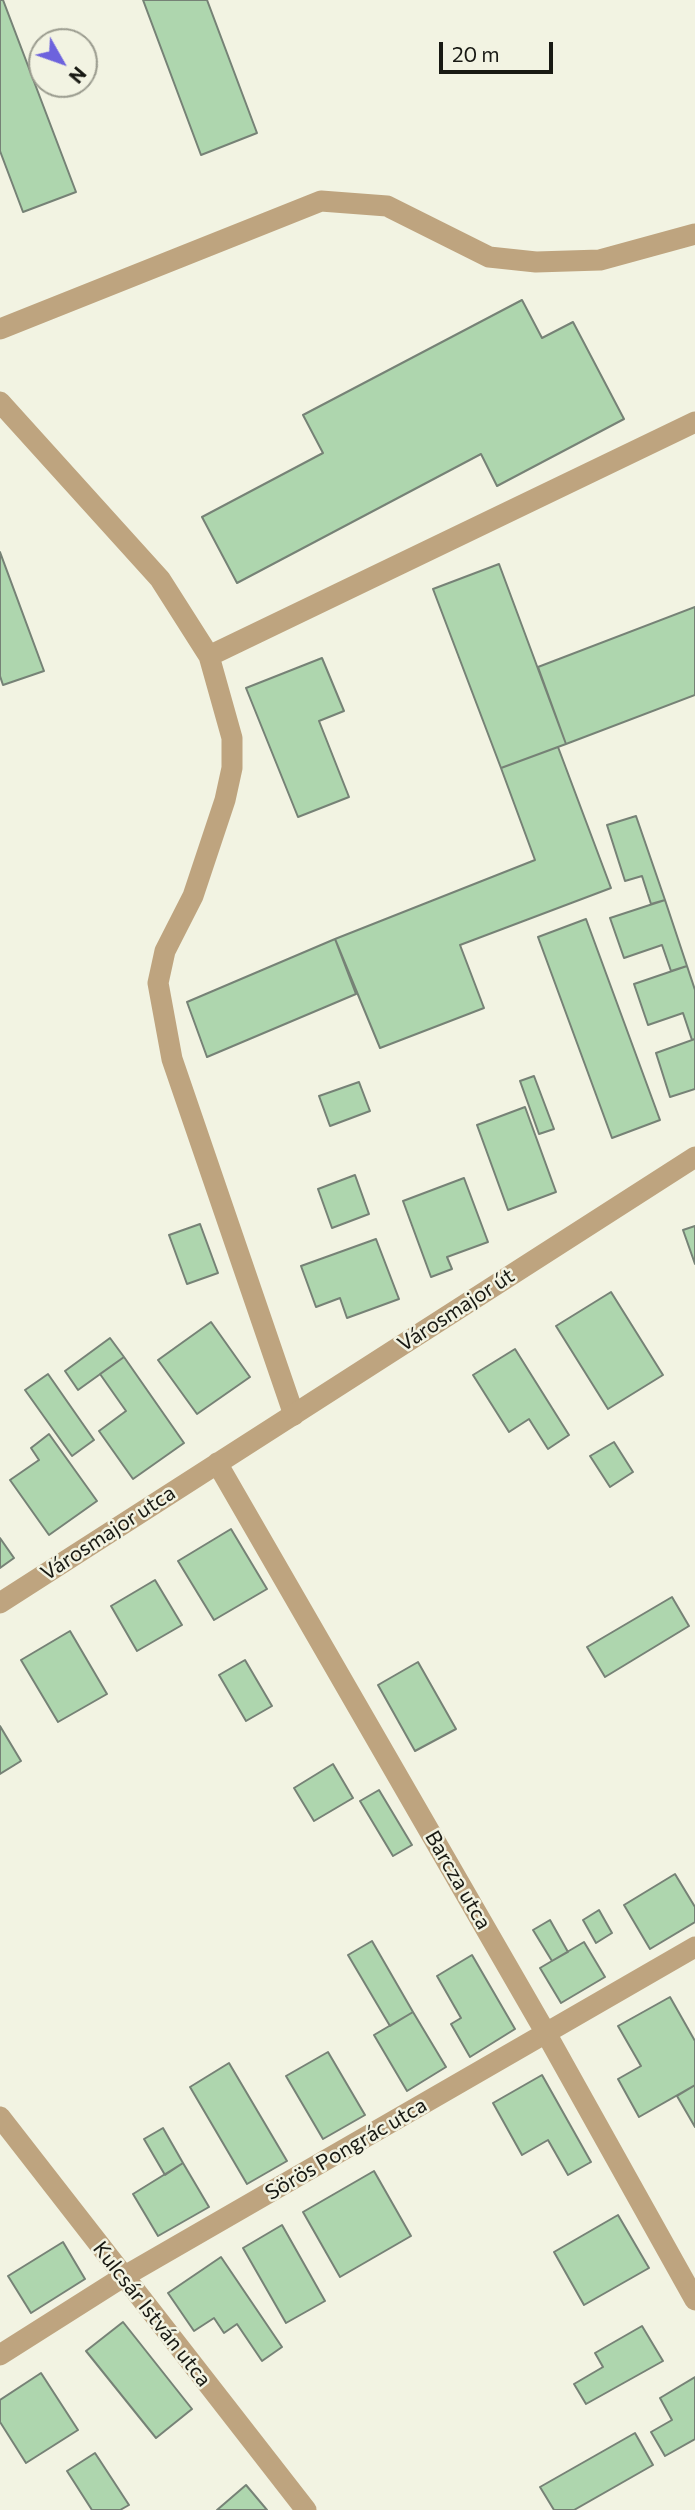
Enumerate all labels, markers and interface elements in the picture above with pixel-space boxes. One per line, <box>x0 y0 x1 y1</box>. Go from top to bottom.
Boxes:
north arrow <box>28 28 98 98</box>
scale bar <box>443 28 557 72</box>
text: 20 m <box>452 41 500 66</box>
text: N <box>65 63 91 88</box>
street label: Városmajor út <box>393 1263 519 1357</box>
street label: Városmajor utca <box>36 1480 180 1586</box>
street label: Barcza utca <box>420 1826 496 1934</box>
street label: Sörös Pongrác utca <box>261 2092 431 2206</box>
street label: Kulcsár István utca <box>88 2236 216 2392</box>

